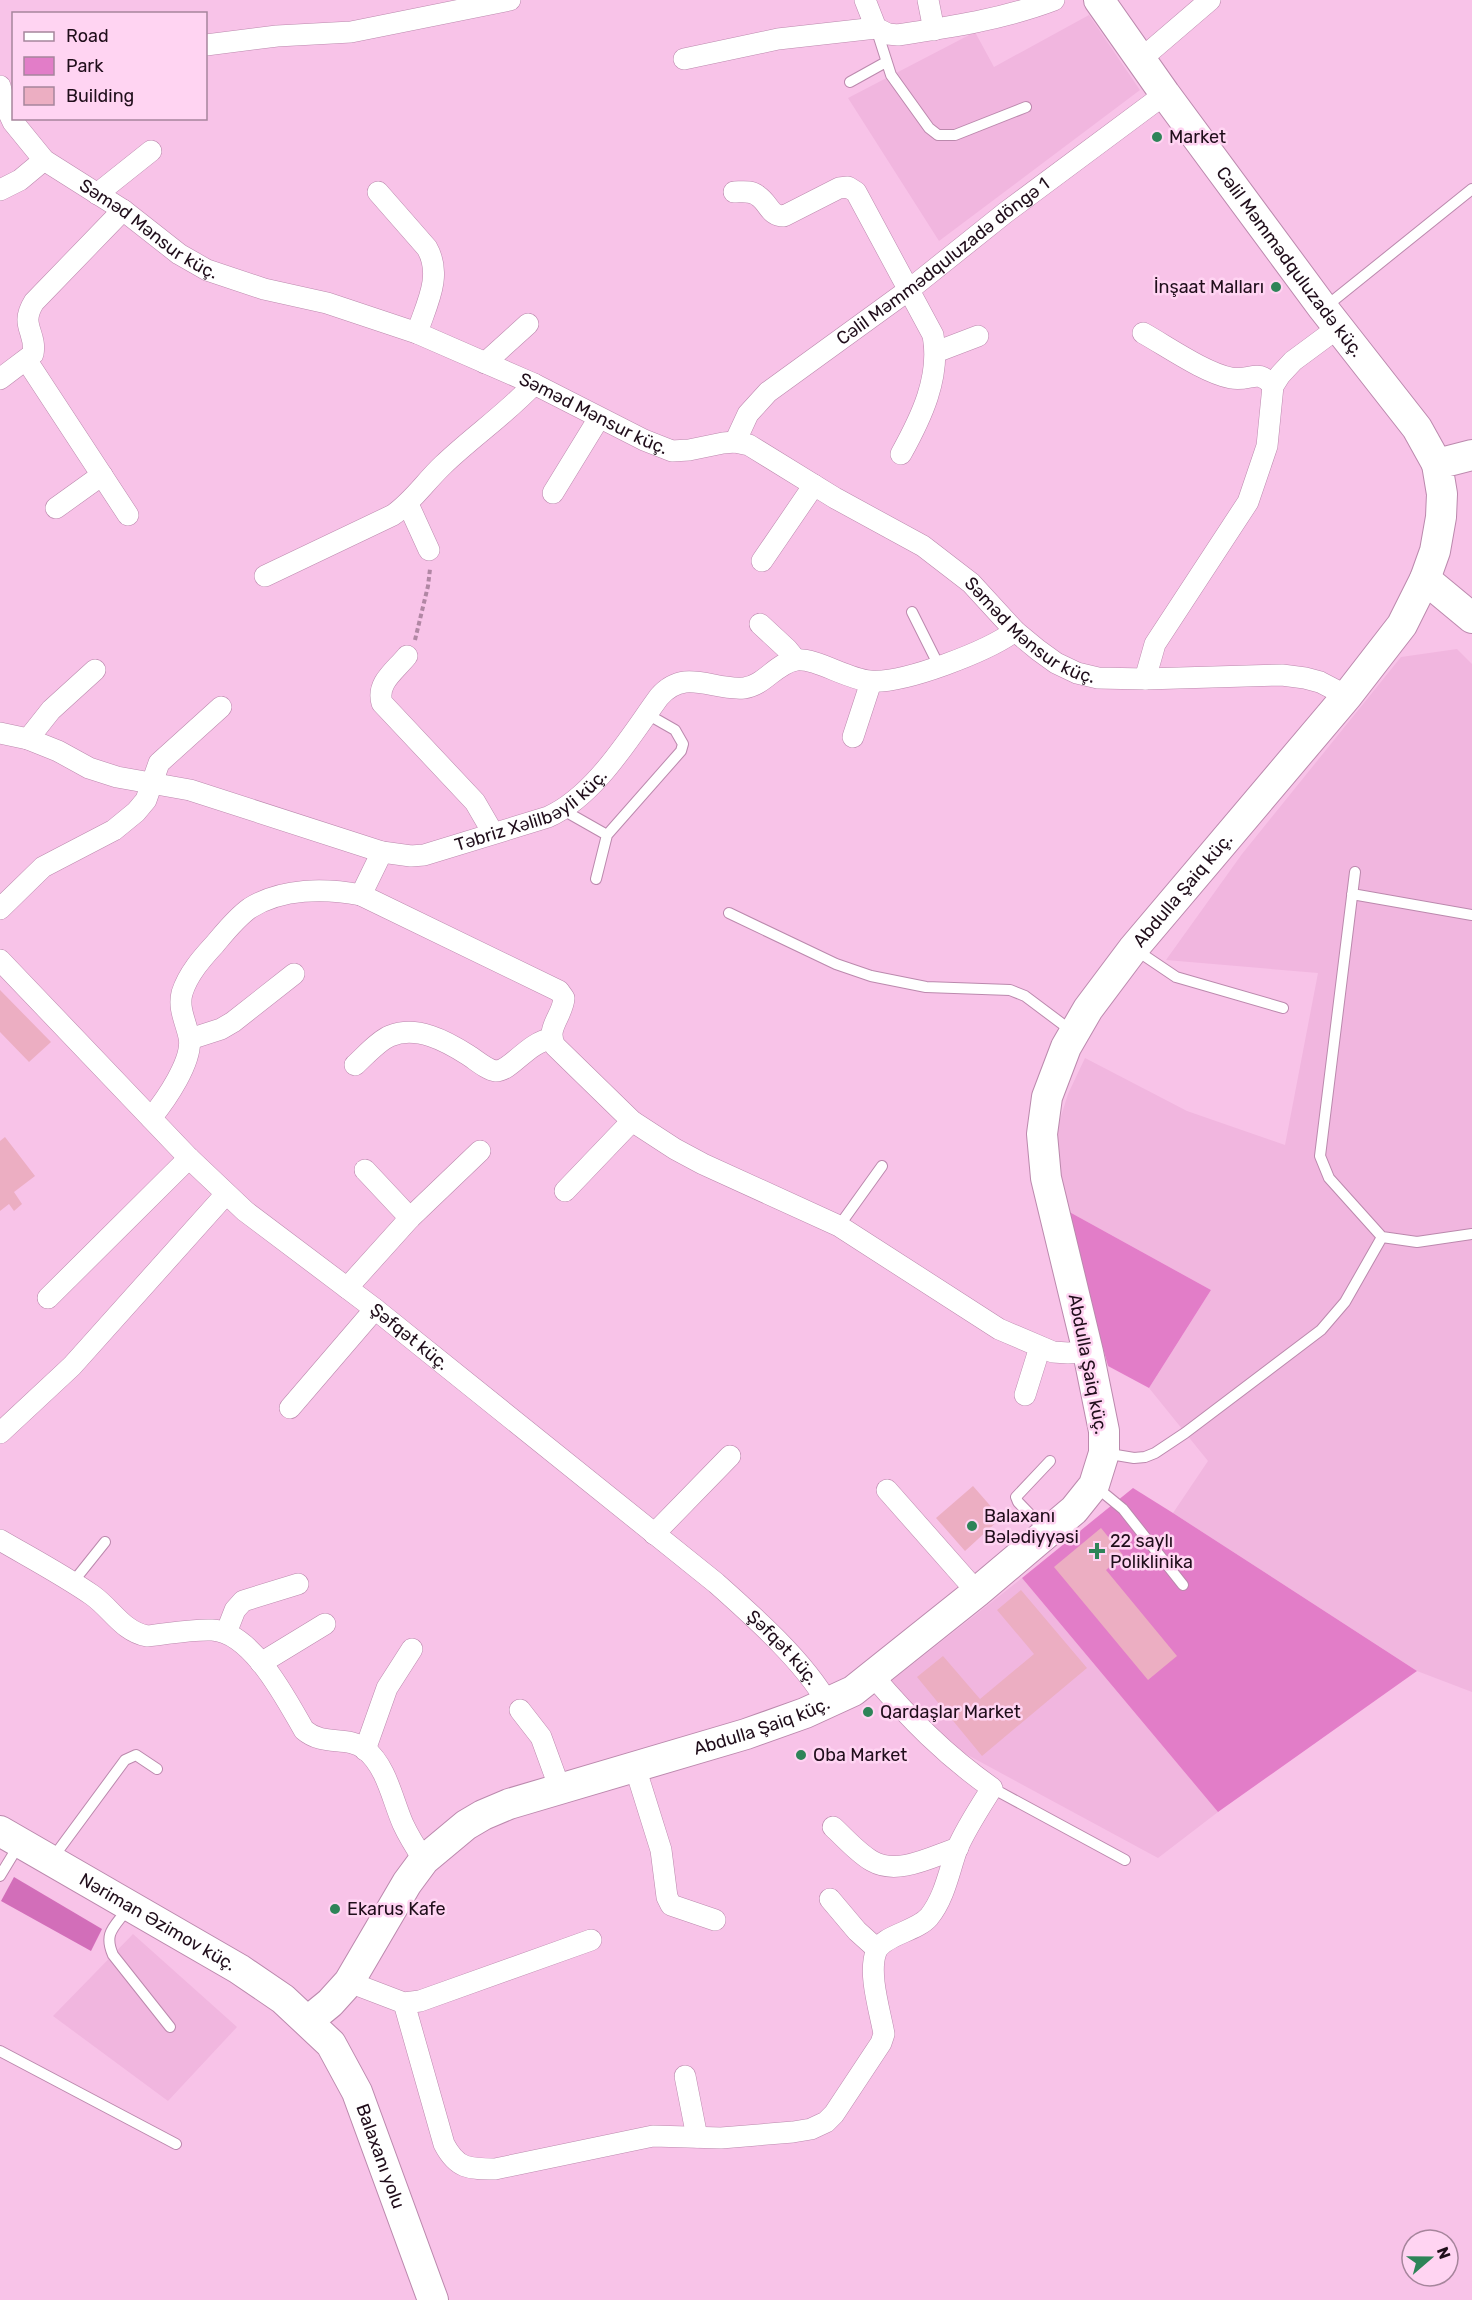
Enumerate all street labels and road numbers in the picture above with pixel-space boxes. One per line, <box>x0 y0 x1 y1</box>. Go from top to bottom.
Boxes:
street label: Cəlil Məmmədquluzadə küç. <box>1211 162 1368 361</box>
street label: Cəlil Məmmədquluzadə döngə 1 <box>832 173 1054 350</box>
street label: Səməd Mənsur küç. <box>75 174 220 284</box>
street label: Səməd Mənsur küç. <box>516 368 671 459</box>
street label: Səməd Mənsur küç. <box>960 572 1097 688</box>
street label: Təbriz Xəlilbəyli küç. <box>452 765 612 856</box>
street label: Abdulla Şaiq küç. <box>1128 829 1237 952</box>
street label: Abdulla Şaiq küç. <box>1064 1292 1112 1436</box>
street label: Şəfqət küç. <box>366 1299 453 1375</box>
street label: Şəfqət küç. <box>742 1605 823 1690</box>
street label: Abdulla Şaiq küç. <box>691 1692 833 1760</box>
street label: Nəriman Əzimov küç. <box>76 1868 240 1976</box>
street label: Balaxanı yolu <box>351 2101 410 2212</box>

